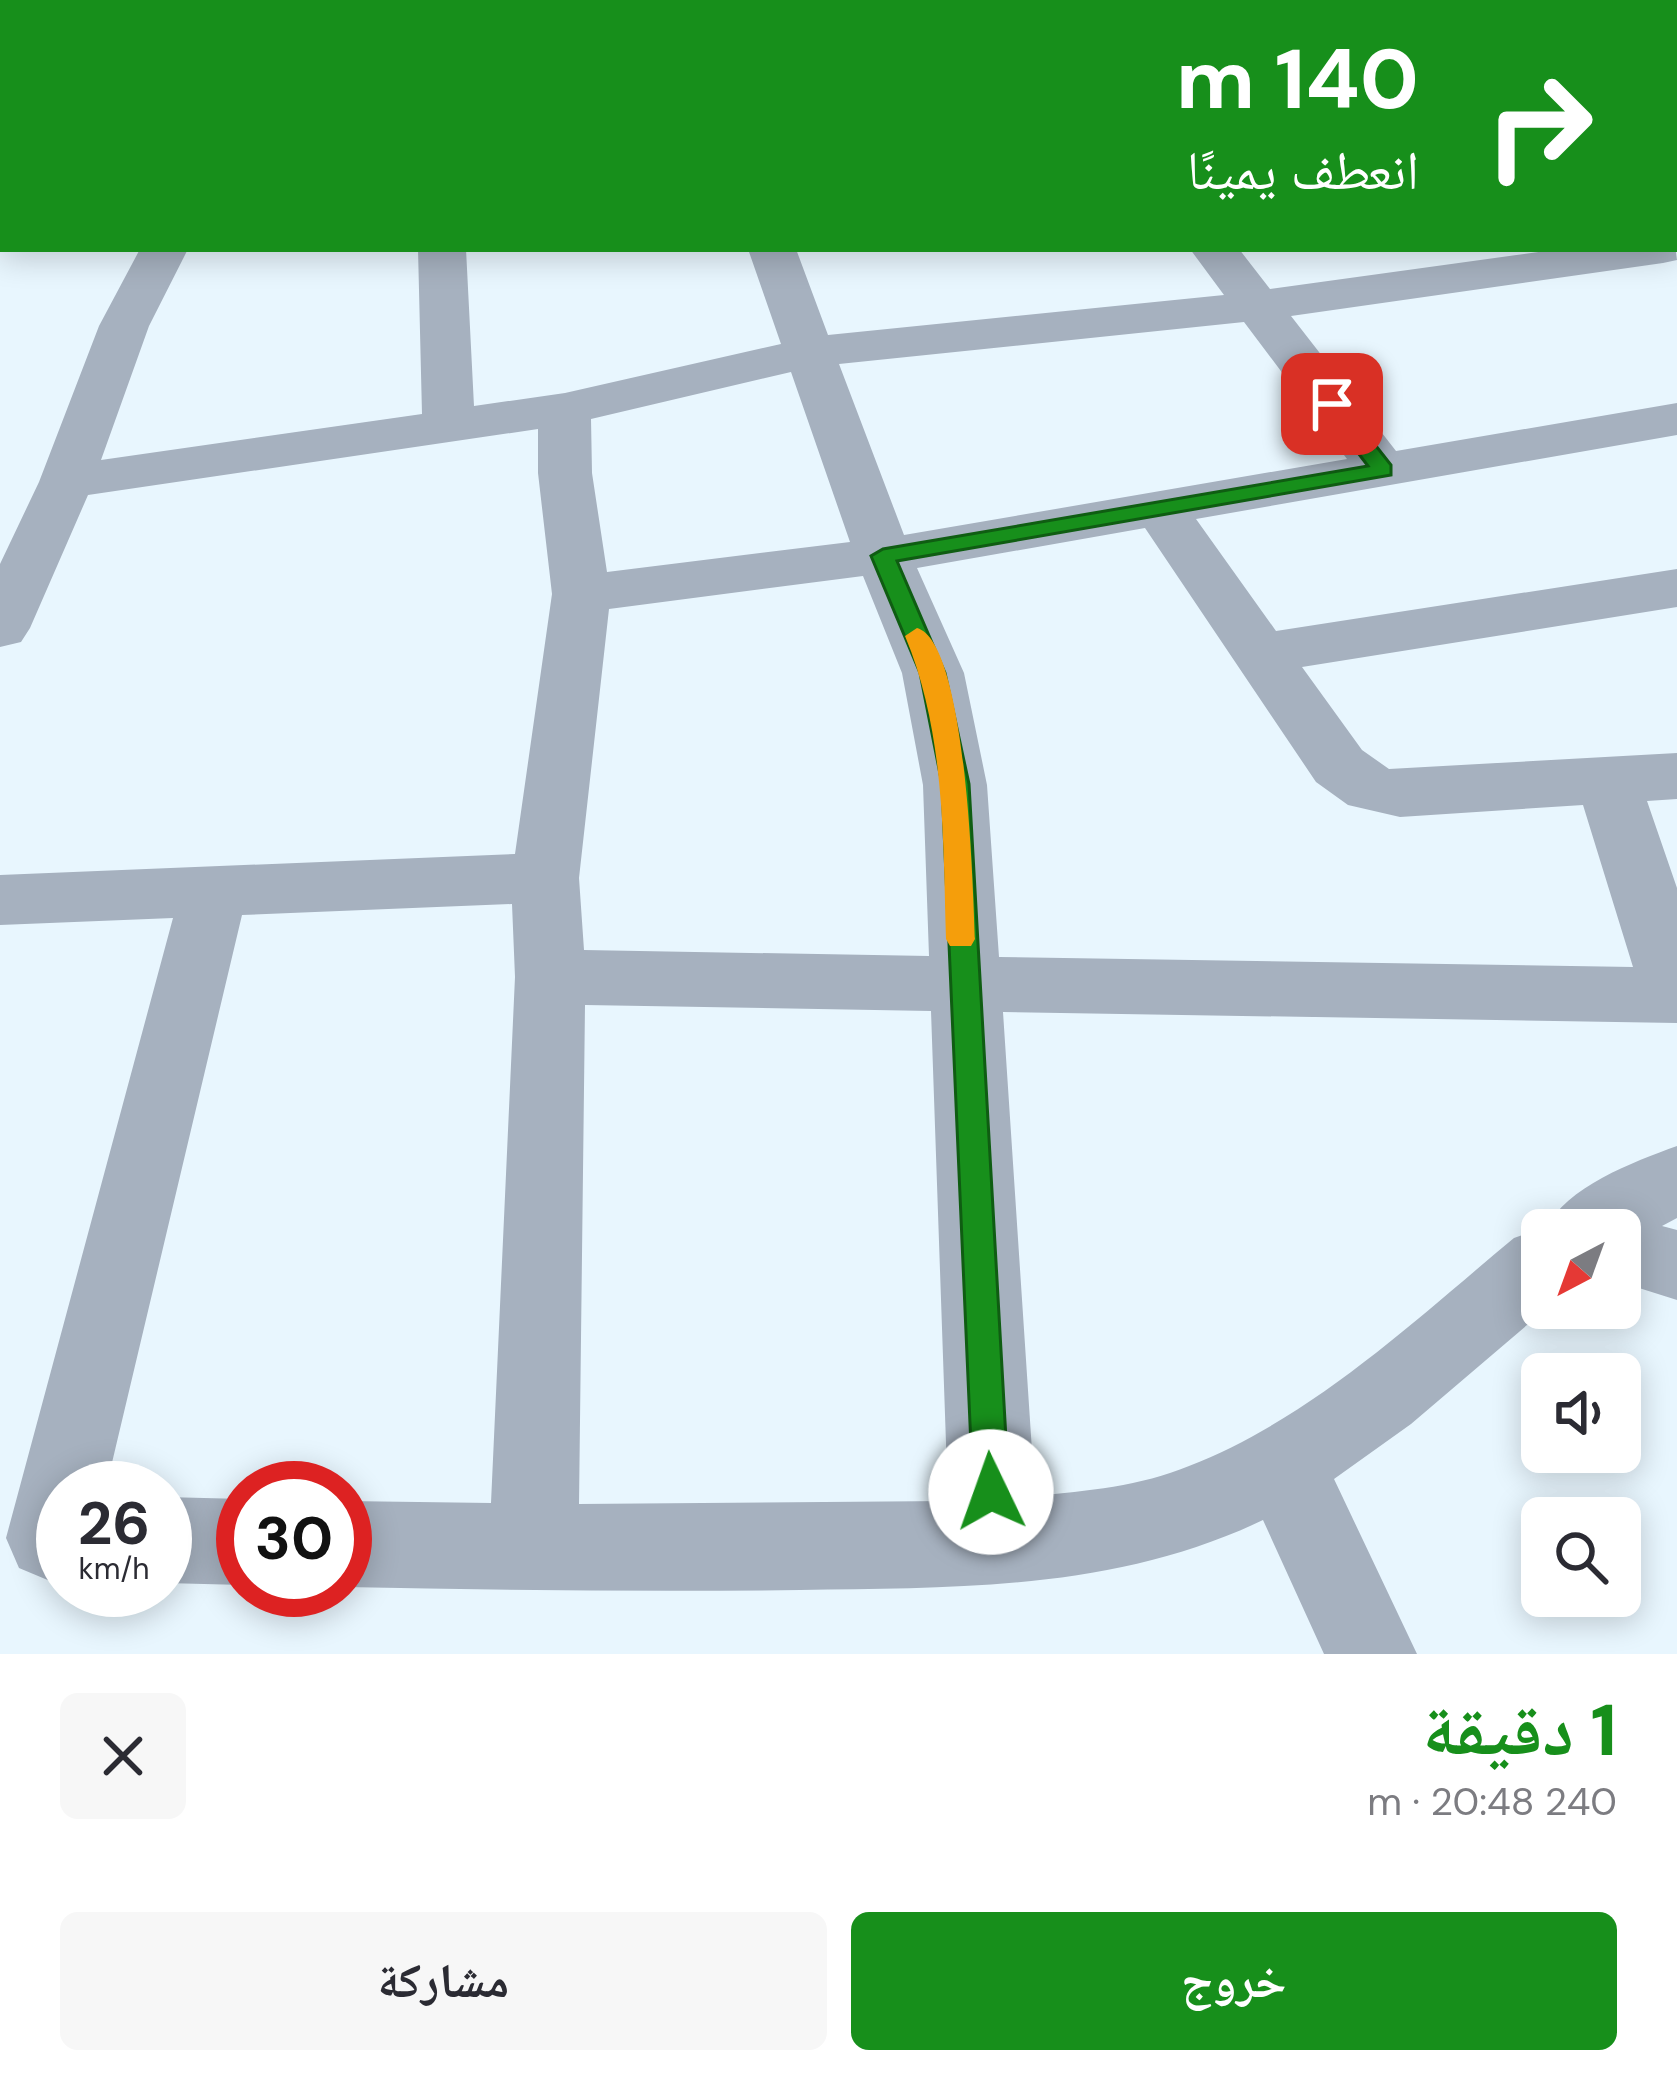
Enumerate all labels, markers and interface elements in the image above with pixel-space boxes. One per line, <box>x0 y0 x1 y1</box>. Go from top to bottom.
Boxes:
text: 140 m <box>1176 25 1419 134</box>
icon: right <box>1461 48 1617 204</box>
text: انعطف يمينًا <box>1187 135 1419 206</box>
pin <box>1281 353 1383 455</box>
icon: arrive <box>1299 371 1365 437</box>
north arrow <box>1521 1209 1641 1329</box>
map controls <box>1521 1209 1641 1617</box>
button: sound <box>1521 1353 1641 1473</box>
position arrow <box>928 1429 1054 1555</box>
speed limit sign: 30 <box>216 1461 372 1617</box>
text: 26 <box>78 1484 150 1563</box>
button: search <box>1521 1497 1641 1617</box>
text: km/h <box>79 1549 149 1588</box>
text: 1 دقيقة <box>1423 1684 1617 1777</box>
button: close <box>60 1693 186 1819</box>
text: 240 m · 20:48 <box>1367 1776 1617 1827</box>
button: مشاركة <box>60 1912 827 2050</box>
button: خروج <box>851 1912 1617 2050</box>

